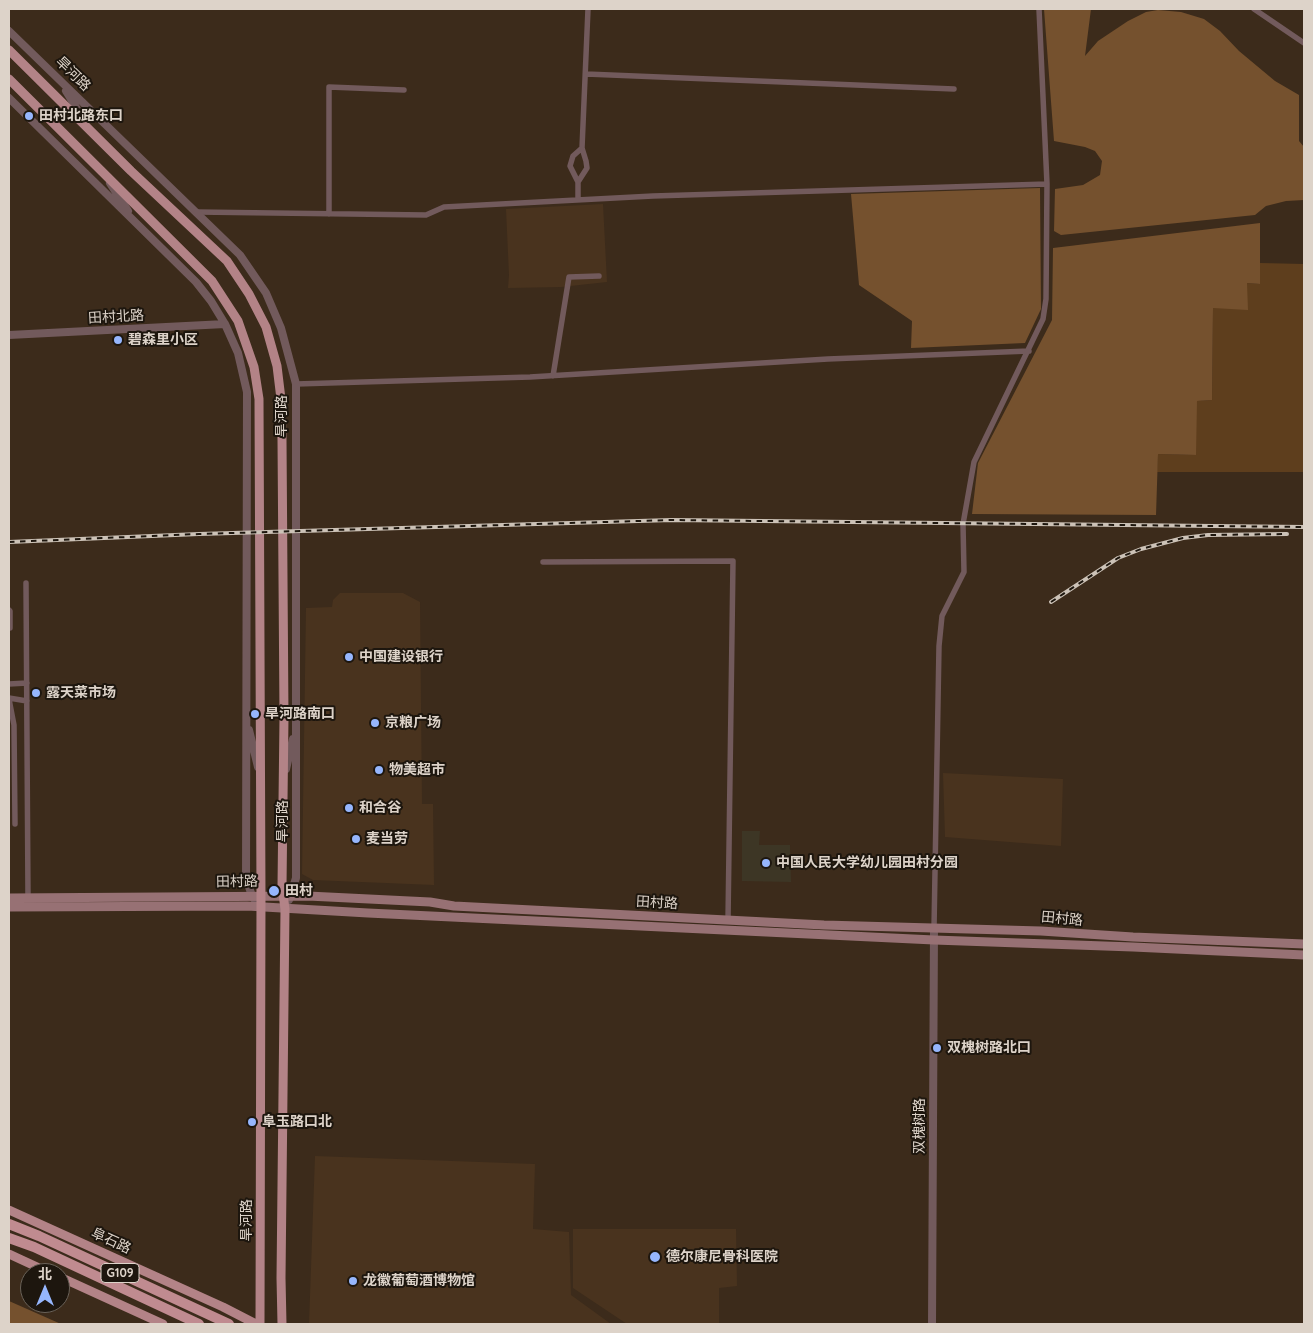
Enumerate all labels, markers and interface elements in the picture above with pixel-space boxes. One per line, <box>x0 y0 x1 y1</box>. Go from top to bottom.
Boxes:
street label: 旱河路 <box>52 53 94 95</box>
place label: 田村北路东口 <box>39 108 123 124</box>
marker: 田村北路东口 <box>23 110 35 122</box>
street label: 田村北路 <box>88 307 144 327</box>
place label: 碧森里小区 <box>128 332 198 348</box>
marker: 碧森里小区 <box>112 334 124 346</box>
street label: 旱河路 <box>274 395 290 437</box>
place label: 中国建设银行 <box>359 649 443 665</box>
marker: 中国建设银行 <box>343 651 355 663</box>
place label: 露天菜市场 <box>46 685 116 701</box>
marker: 露天菜市场 <box>30 687 42 699</box>
place label: 旱河路南口 <box>265 706 335 722</box>
marker: 旱河路南口 <box>249 708 261 720</box>
place label: 京粮广场 <box>385 715 441 731</box>
marker: 京粮广场 <box>369 717 381 729</box>
place label: 物美超市 <box>389 762 445 778</box>
marker: 物美超市 <box>373 764 385 776</box>
street label: 旱河路 <box>275 800 291 842</box>
place label: 和合谷 <box>359 800 401 816</box>
marker: 和合谷 <box>343 802 355 814</box>
place label: 麦当劳 <box>366 831 408 847</box>
marker: 麦当劳 <box>350 833 362 845</box>
place label: 中国人民大学幼儿园田村分园 <box>776 855 958 871</box>
marker: 中国人民大学幼儿园田村分园 <box>760 857 772 869</box>
street label: 田村路 <box>216 873 258 891</box>
place label: 田村 <box>285 883 313 899</box>
marker: 田村 <box>267 884 281 898</box>
street label: 田村路 <box>636 894 678 912</box>
street label: 田村路 <box>1040 909 1084 929</box>
place label: 双槐树路北口 <box>947 1040 1031 1056</box>
marker: 双槐树路北口 <box>931 1042 943 1054</box>
street label: 双槐树路 <box>912 1098 928 1154</box>
place label: 阜玉路口北 <box>262 1114 332 1130</box>
marker: 阜玉路口北 <box>246 1116 258 1128</box>
street label: 旱河路 <box>239 1199 255 1241</box>
street label: 阜石路 <box>88 1225 134 1257</box>
place label: 德尔康尼骨科医院 <box>666 1249 778 1265</box>
marker: 德尔康尼骨科医院 <box>648 1250 662 1264</box>
north arrow <box>20 1263 70 1313</box>
road number: G109 <box>101 1264 139 1282</box>
text: 北 <box>38 1265 52 1283</box>
place label: 龙徽葡萄酒博物馆 <box>363 1273 475 1289</box>
marker: 龙徽葡萄酒博物馆 <box>347 1275 359 1287</box>

